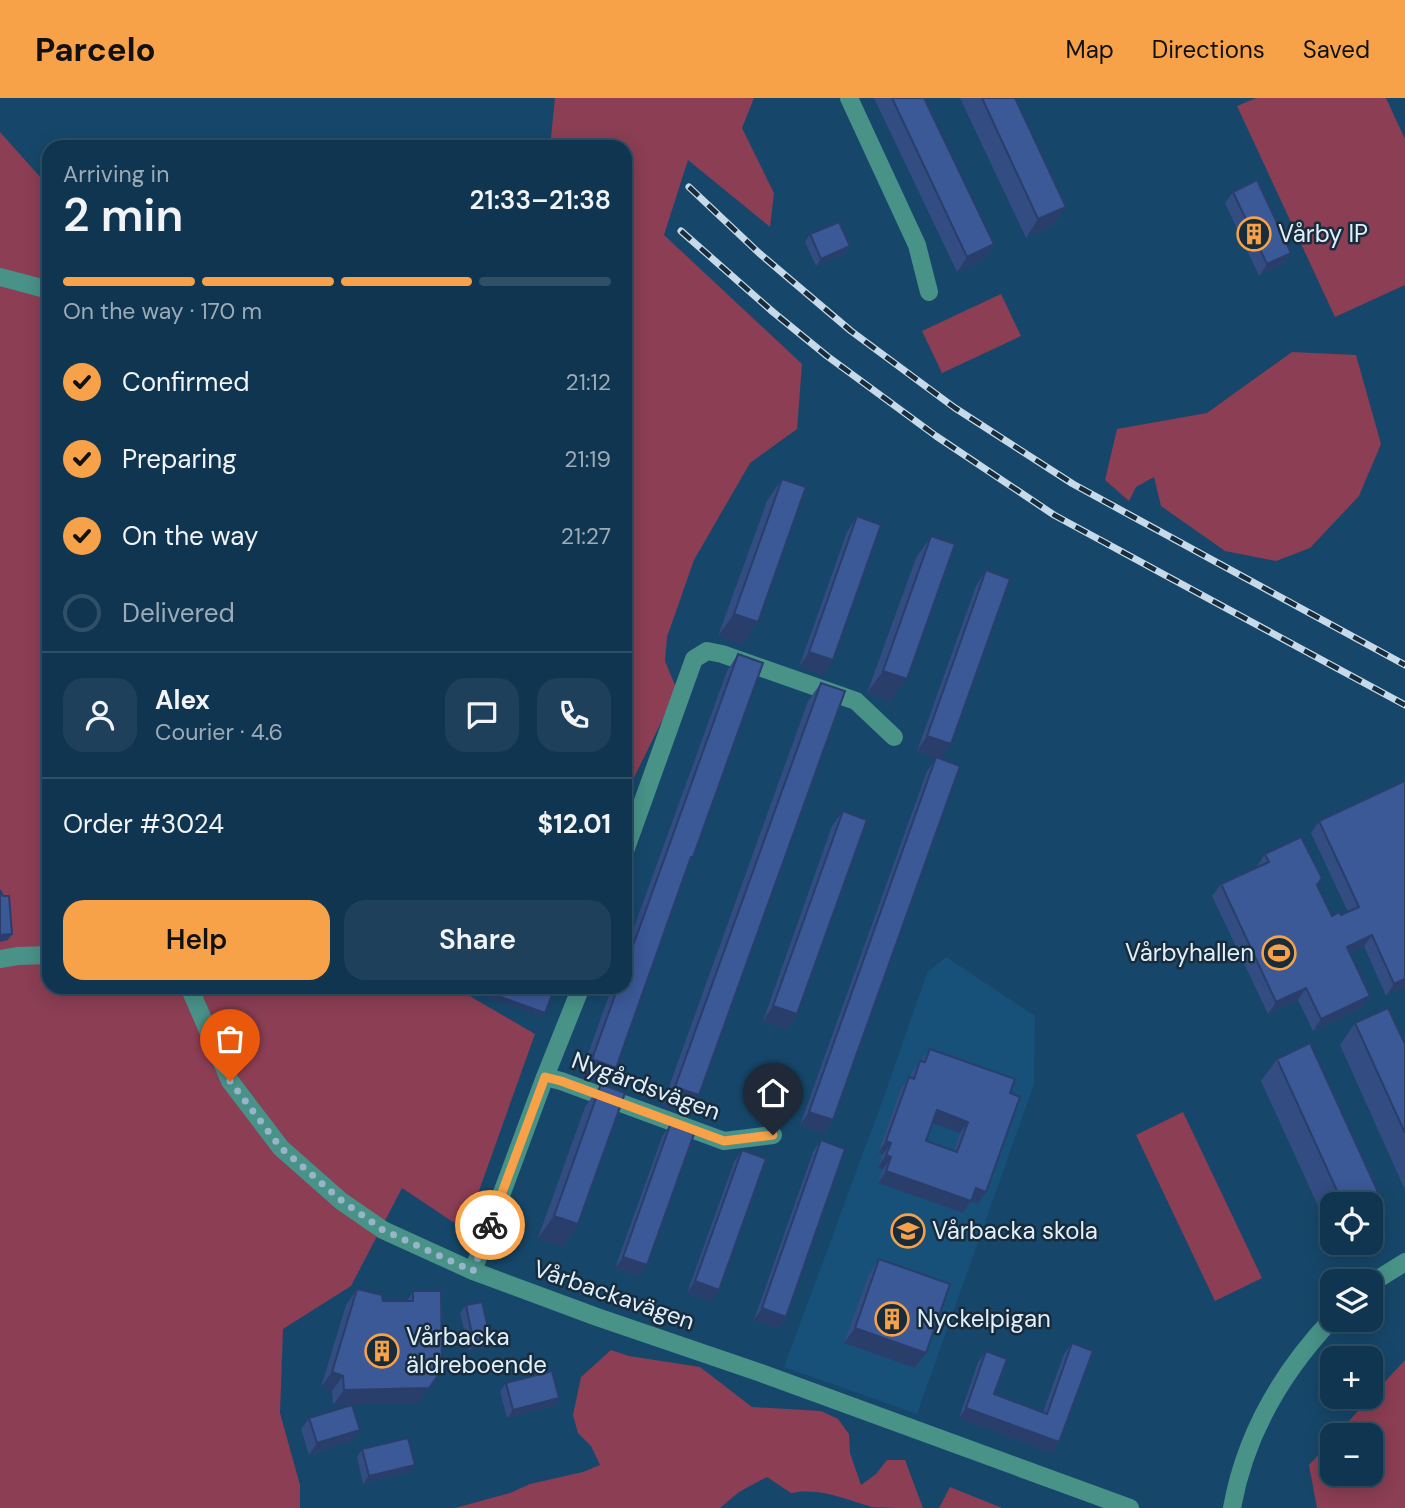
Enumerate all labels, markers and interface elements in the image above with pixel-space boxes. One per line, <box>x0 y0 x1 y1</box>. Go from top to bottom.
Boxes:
text: Parcelo <box>35 28 156 71</box>
text: Map <box>1066 34 1114 65</box>
text: Directions <box>1152 34 1265 65</box>
text: Saved <box>1303 34 1370 65</box>
text: Arriving in <box>63 159 169 189</box>
text: 21:33–21:38 <box>470 183 611 217</box>
text: 2 min <box>63 185 183 245</box>
building icon: Vårby IP <box>1235 215 1273 253</box>
place label: Vårby IP <box>1278 218 1368 249</box>
text: On the way · 170 m <box>63 296 262 326</box>
icon: check <box>63 363 101 401</box>
text: Confirmed <box>122 365 249 399</box>
text: 21:12 <box>566 367 611 397</box>
icon: check <box>63 440 101 478</box>
text: Preparing <box>122 442 237 476</box>
text: 21:19 <box>564 444 611 474</box>
icon: check <box>63 517 101 555</box>
text: On the way <box>122 519 258 553</box>
text: 21:27 <box>561 521 611 551</box>
text: Delivered <box>122 596 235 630</box>
button: person <box>63 678 137 752</box>
button: chat <box>445 678 519 752</box>
button: phone <box>537 678 611 752</box>
text: Alex <box>155 683 210 717</box>
text: Courier · 4.6 <box>155 717 283 747</box>
text: Order #3024 <box>63 807 224 841</box>
text: $12.01 <box>538 807 611 841</box>
button: Help <box>63 900 330 980</box>
button: Share <box>344 900 611 980</box>
sports icon: Vårbyhallen <box>1260 934 1298 972</box>
place label: Vårbyhallen <box>1125 937 1254 968</box>
pin <box>200 1009 260 1081</box>
icon: bag <box>211 1020 249 1058</box>
street label: Nygårdsvägen <box>568 1044 725 1127</box>
pin <box>743 1063 803 1135</box>
icon: home <box>754 1074 792 1112</box>
courier <box>455 1190 525 1260</box>
map controls <box>1320 1192 1383 1486</box>
button: locate <box>1320 1192 1383 1255</box>
icon: bike <box>471 1206 509 1244</box>
school or university icon: Vårbacka skola <box>889 1212 927 1250</box>
place label: Vårbacka skola <box>932 1215 1098 1246</box>
street label: Vårbackavägen <box>529 1252 699 1337</box>
button: layers <box>1320 1269 1383 1332</box>
building icon: Nyckelpigan <box>873 1300 911 1338</box>
place label: Nyckelpigan <box>917 1303 1051 1334</box>
place label: Vårbacka äldreboende <box>406 1321 547 1380</box>
building icon: Vårbacka äldreboende <box>363 1332 401 1370</box>
button: + <box>1320 1346 1383 1409</box>
button: − <box>1320 1423 1383 1486</box>

